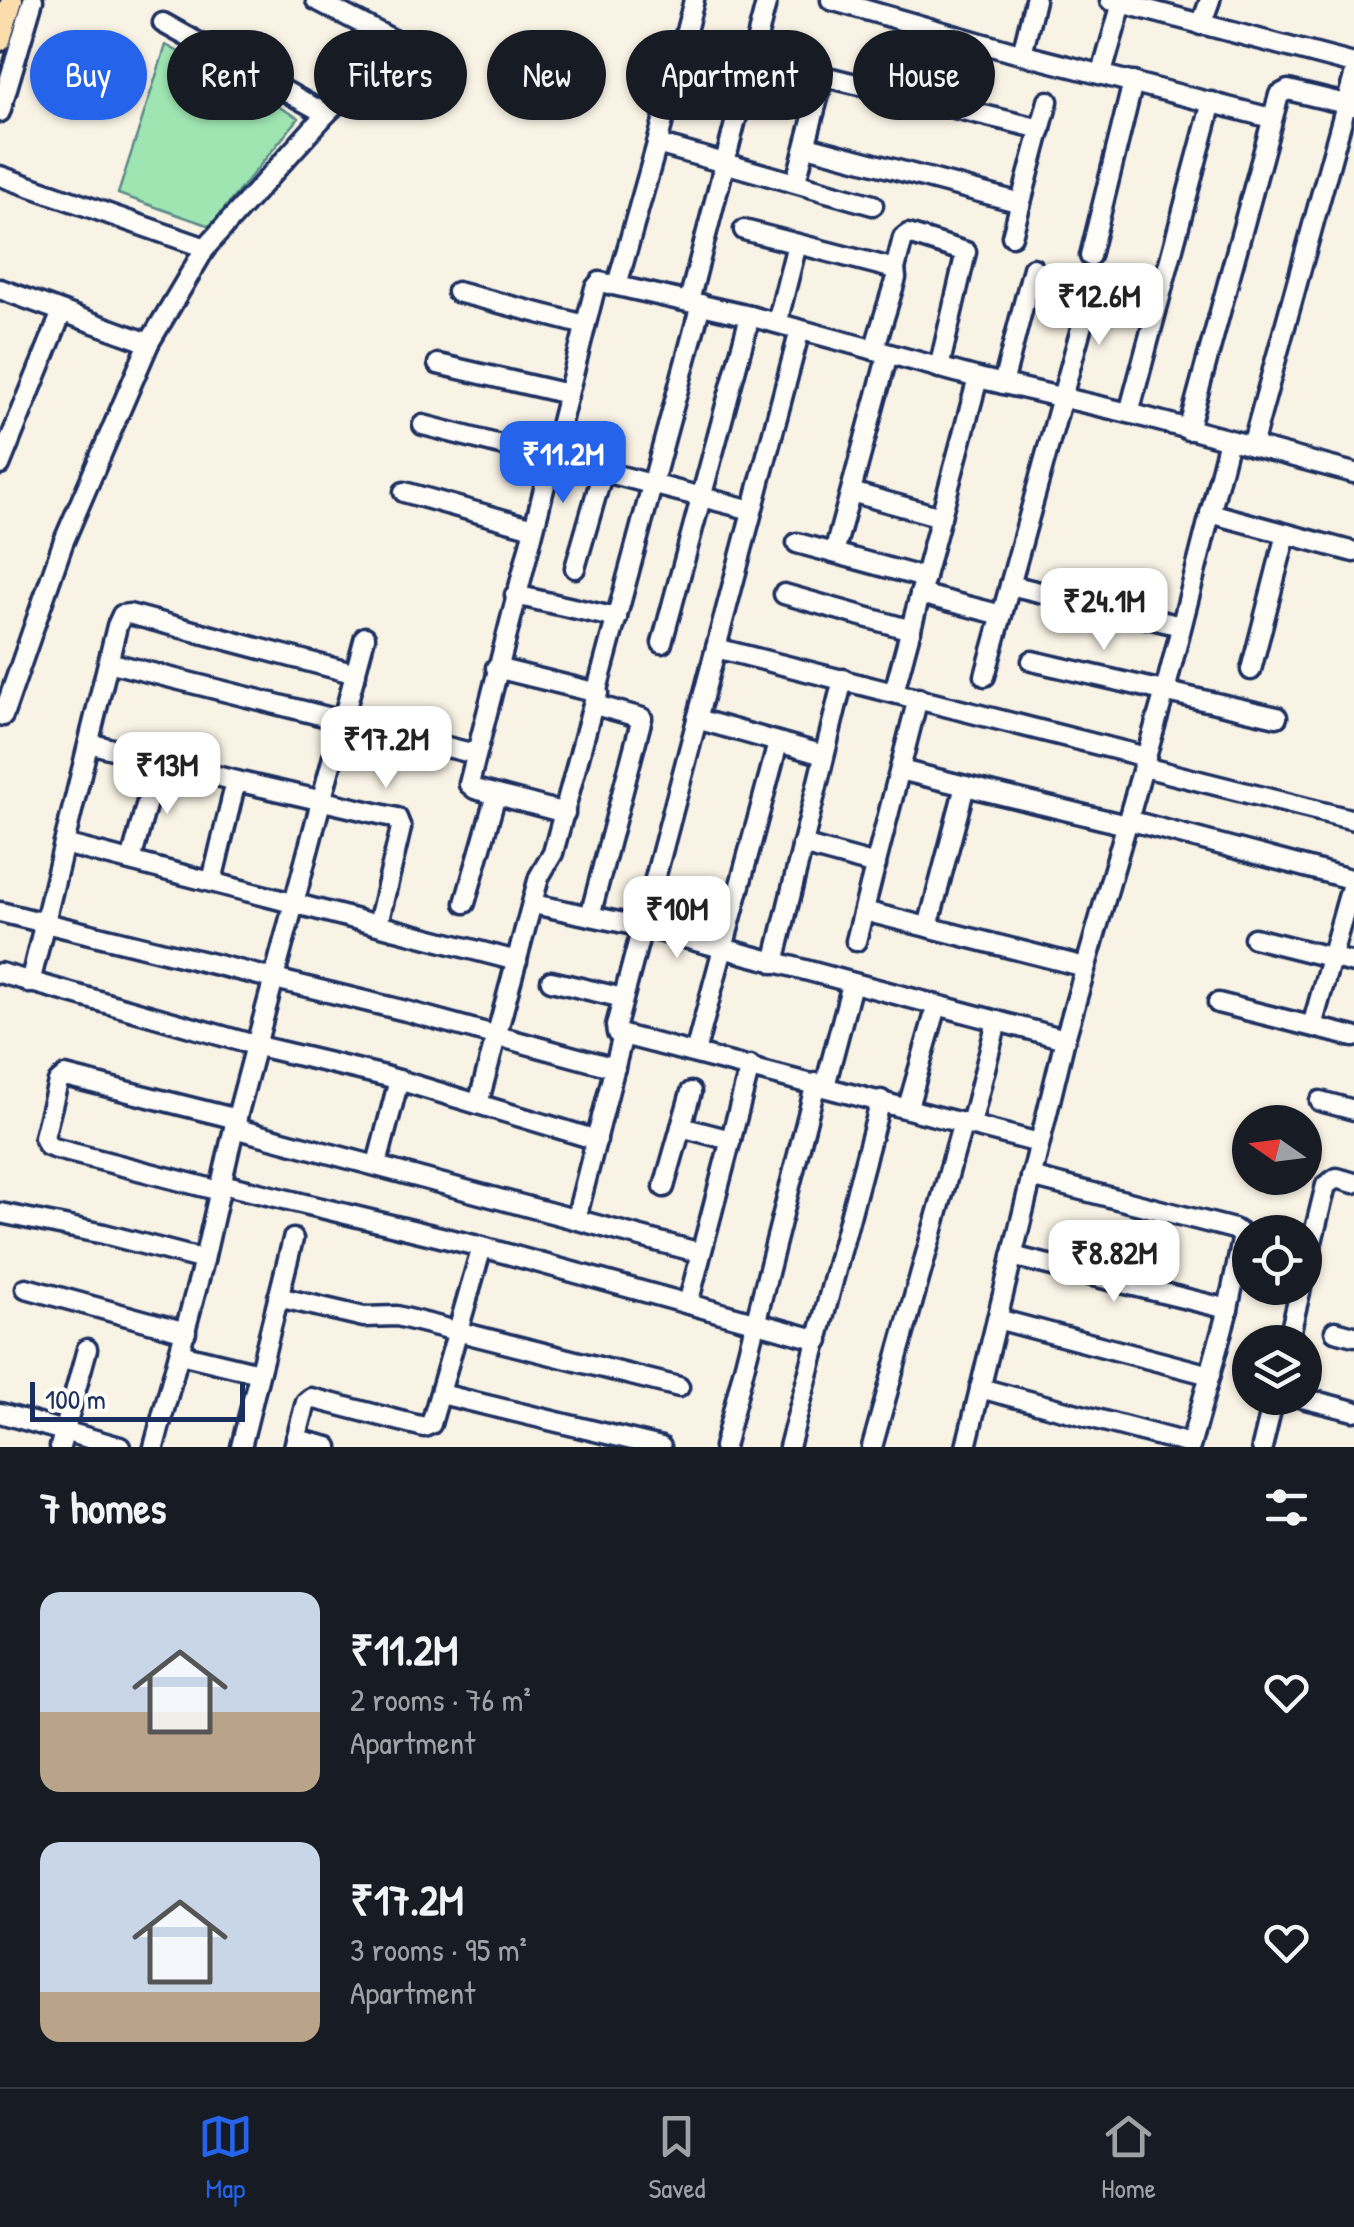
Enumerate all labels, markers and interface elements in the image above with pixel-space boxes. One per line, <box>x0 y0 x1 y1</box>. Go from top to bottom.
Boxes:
chip: Buy <box>30 30 147 120</box>
chip: Rent <box>167 30 294 120</box>
chip: Filters <box>314 30 467 120</box>
chip: New <box>487 30 606 120</box>
chip: Apartment <box>626 30 833 120</box>
chip: House <box>853 30 995 120</box>
pin: ₹12.6M <box>1018 263 1180 348</box>
text: ₹12.6M <box>1057 274 1141 317</box>
pin: ₹11.2M <box>482 421 644 506</box>
text: ₹11.2M <box>522 432 604 475</box>
pin: ₹24.1M <box>1023 568 1185 653</box>
text: ₹24.1M <box>1063 579 1145 622</box>
pin: ₹17.2M <box>305 706 467 791</box>
text: ₹17.2M <box>343 717 429 760</box>
pin: ₹13M <box>108 732 226 817</box>
text: ₹13M <box>135 743 199 786</box>
pin: ₹10M <box>618 876 736 961</box>
text: ₹10M <box>645 887 709 930</box>
north arrow <box>1232 1105 1322 1195</box>
map controls <box>1232 1105 1322 1415</box>
button: locate <box>1232 1215 1322 1305</box>
pin: ₹8.82M <box>1033 1220 1195 1305</box>
text: ₹8.82M <box>1071 1231 1157 1274</box>
button: layers <box>1232 1325 1322 1415</box>
scale bar <box>30 1377 245 1422</box>
text: 100 m <box>45 1380 106 1418</box>
text: 7 homes <box>40 1479 166 1536</box>
icon: filters <box>1259 1480 1314 1535</box>
text: ₹11.2M <box>350 1621 458 1678</box>
icon: home <box>120 1632 240 1752</box>
icon: heart <box>1259 1665 1314 1720</box>
text: 2 rooms · 76 m² <box>350 1678 531 1721</box>
text: Apartment <box>350 1721 475 1764</box>
text: ₹17.2M <box>350 1871 464 1928</box>
icon: home <box>120 1882 240 2002</box>
icon: heart <box>1259 1915 1314 1970</box>
text: 3 rooms · 95 m² <box>350 1928 527 1971</box>
text: Apartment <box>350 1971 475 2014</box>
tab: Map <box>198 2109 253 2207</box>
tab: Saved <box>648 2109 706 2207</box>
tab: Home <box>1101 2109 1156 2207</box>

